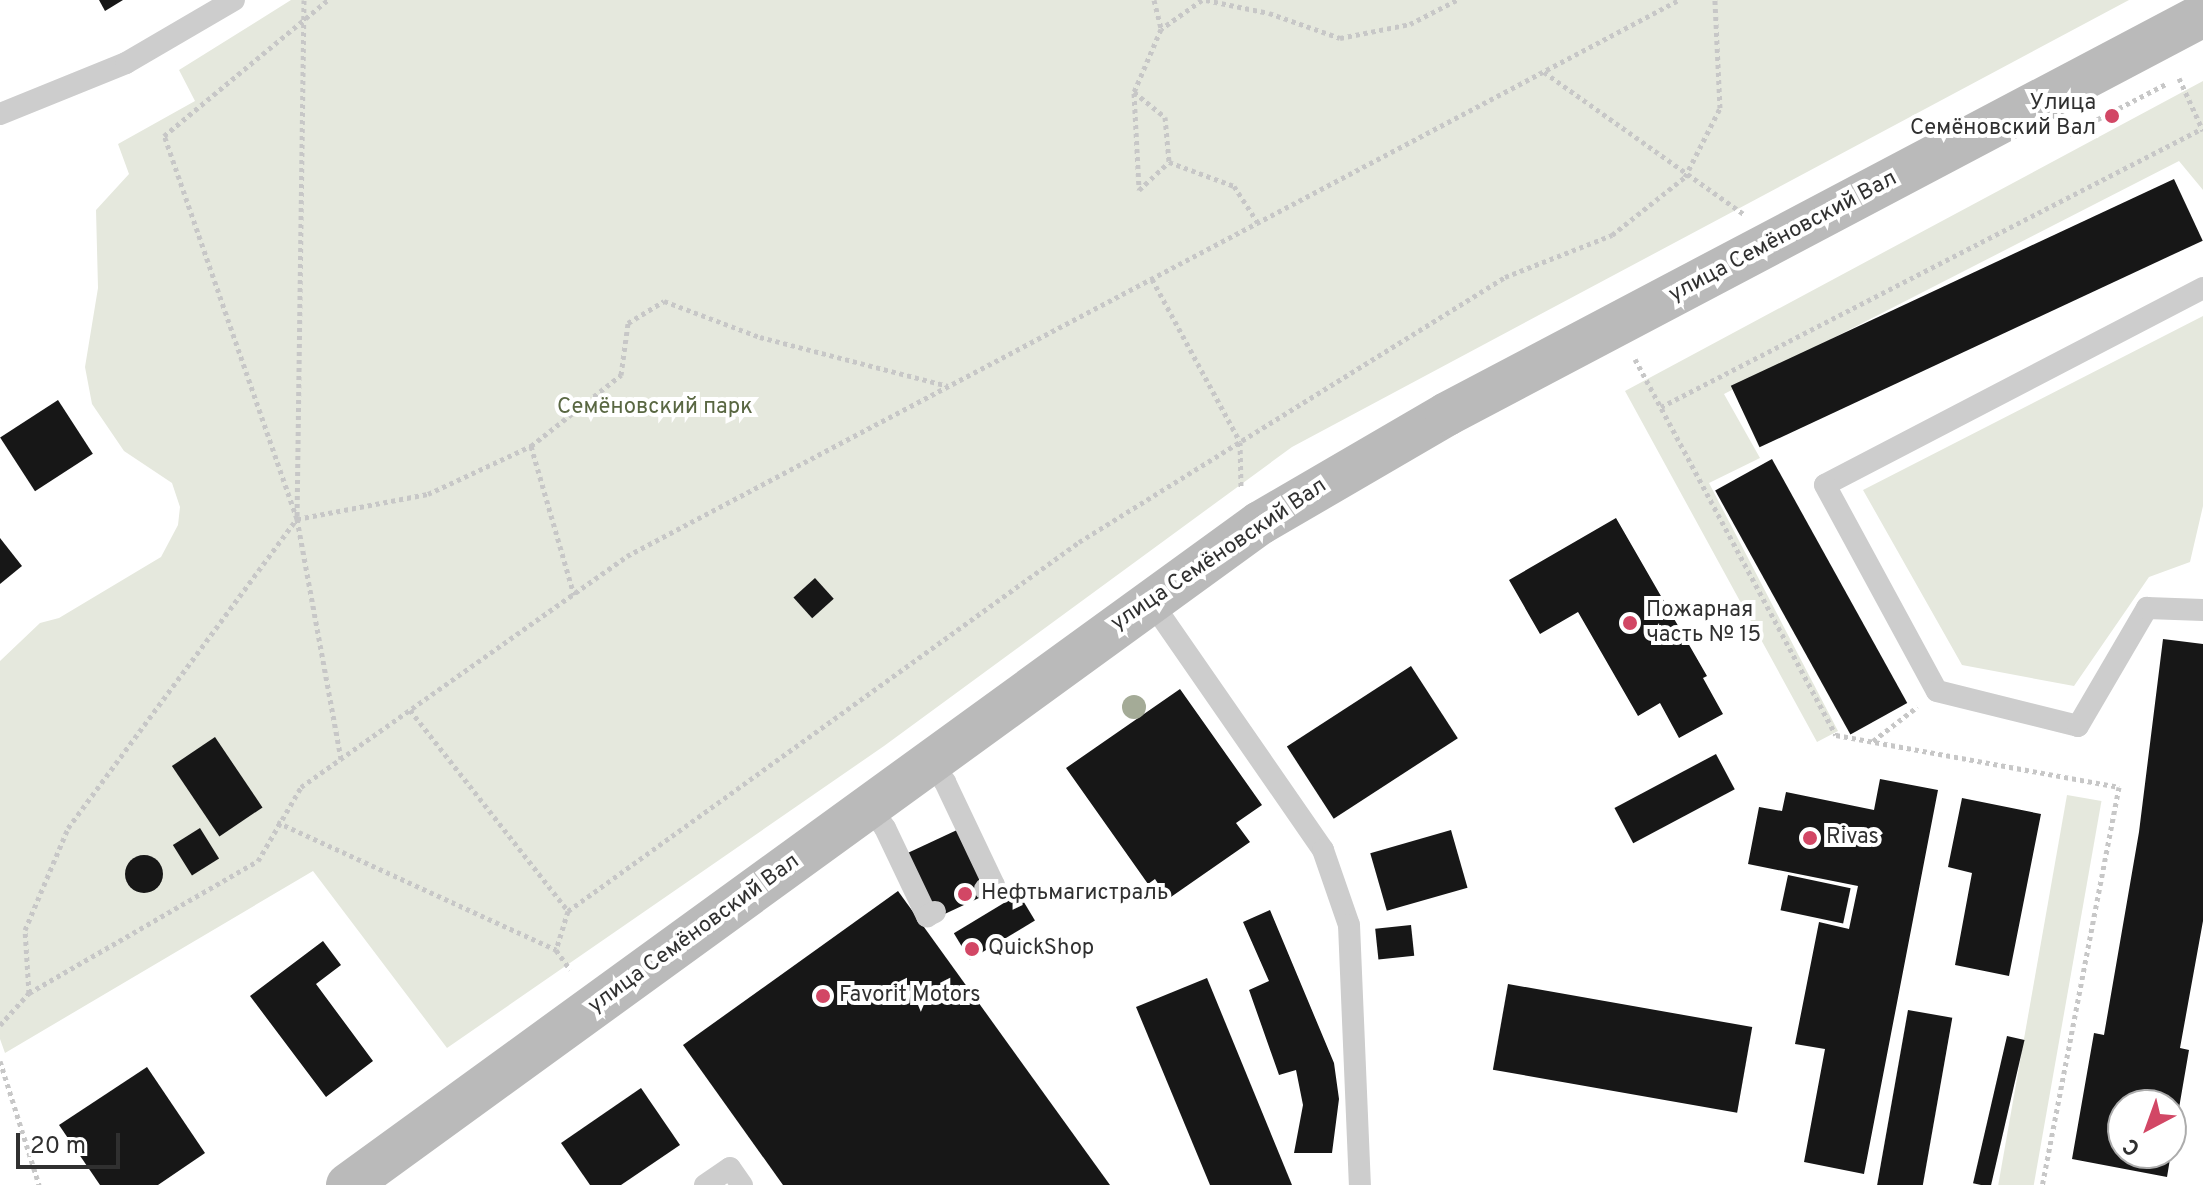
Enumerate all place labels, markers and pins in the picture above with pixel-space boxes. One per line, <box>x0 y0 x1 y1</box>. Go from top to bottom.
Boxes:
place label: Улица Семёновский Вал <box>1910 90 2096 142</box>
marker: Улица Семёновский Вал <box>2103 107 2121 125</box>
place label: Пожарная часть № 15 <box>1646 597 1761 648</box>
marker: Пожарная часть № 15 <box>1621 614 1639 632</box>
place label: Rivas <box>1826 825 1879 851</box>
marker: Rivas <box>1801 829 1819 847</box>
place label: Нефтьмагистраль <box>981 881 1168 907</box>
marker: Нефтьмагистраль <box>956 885 974 903</box>
place label: QuickShop <box>988 936 1094 962</box>
marker: QuickShop <box>963 940 981 958</box>
place label: Favorit Motors <box>839 983 981 1009</box>
marker: Favorit Motors <box>814 987 832 1005</box>

